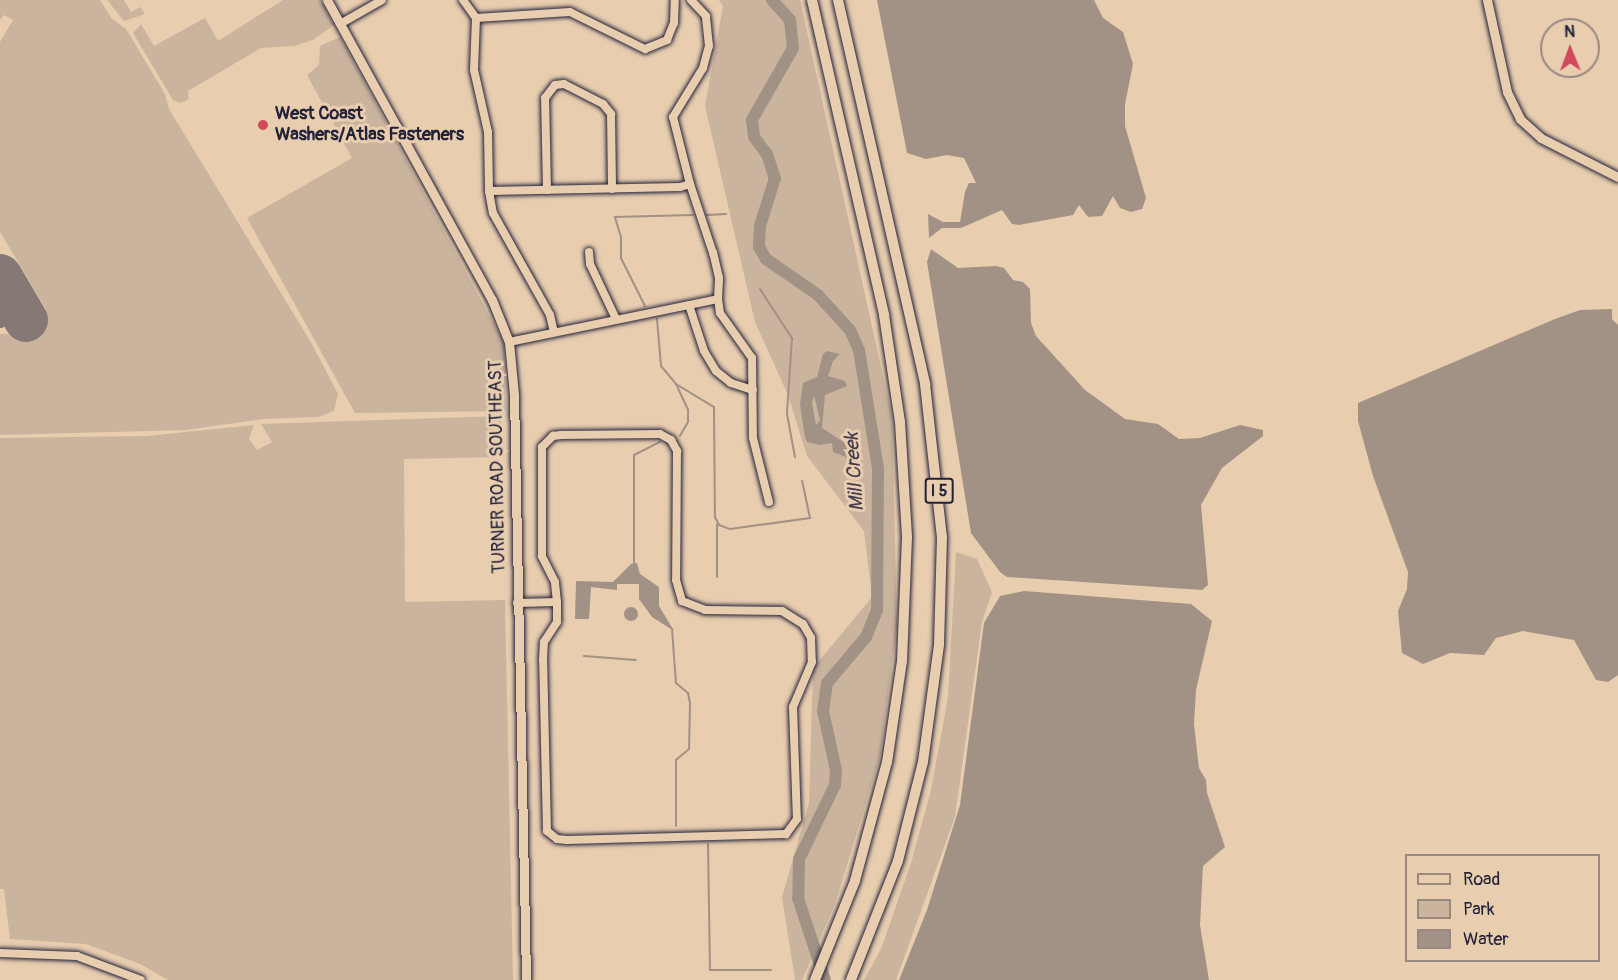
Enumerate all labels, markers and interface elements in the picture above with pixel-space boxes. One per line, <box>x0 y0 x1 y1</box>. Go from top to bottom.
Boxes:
north arrow <box>1540 18 1600 78</box>
text: N <box>1564 22 1575 42</box>
place label: West Coast Washers/Atlas Fasteners <box>275 104 464 146</box>
marker: West Coast Washers/Atlas Fasteners <box>256 118 270 132</box>
street label: TURNER ROAD SOUTHEAST <box>485 360 511 574</box>
water label: Mill Creek <box>839 432 869 512</box>
road number: I 5 <box>924 478 954 504</box>
legend <box>1405 854 1600 962</box>
text: Road <box>1463 868 1500 891</box>
text: Park <box>1463 898 1495 921</box>
text: Water <box>1463 928 1509 951</box>

